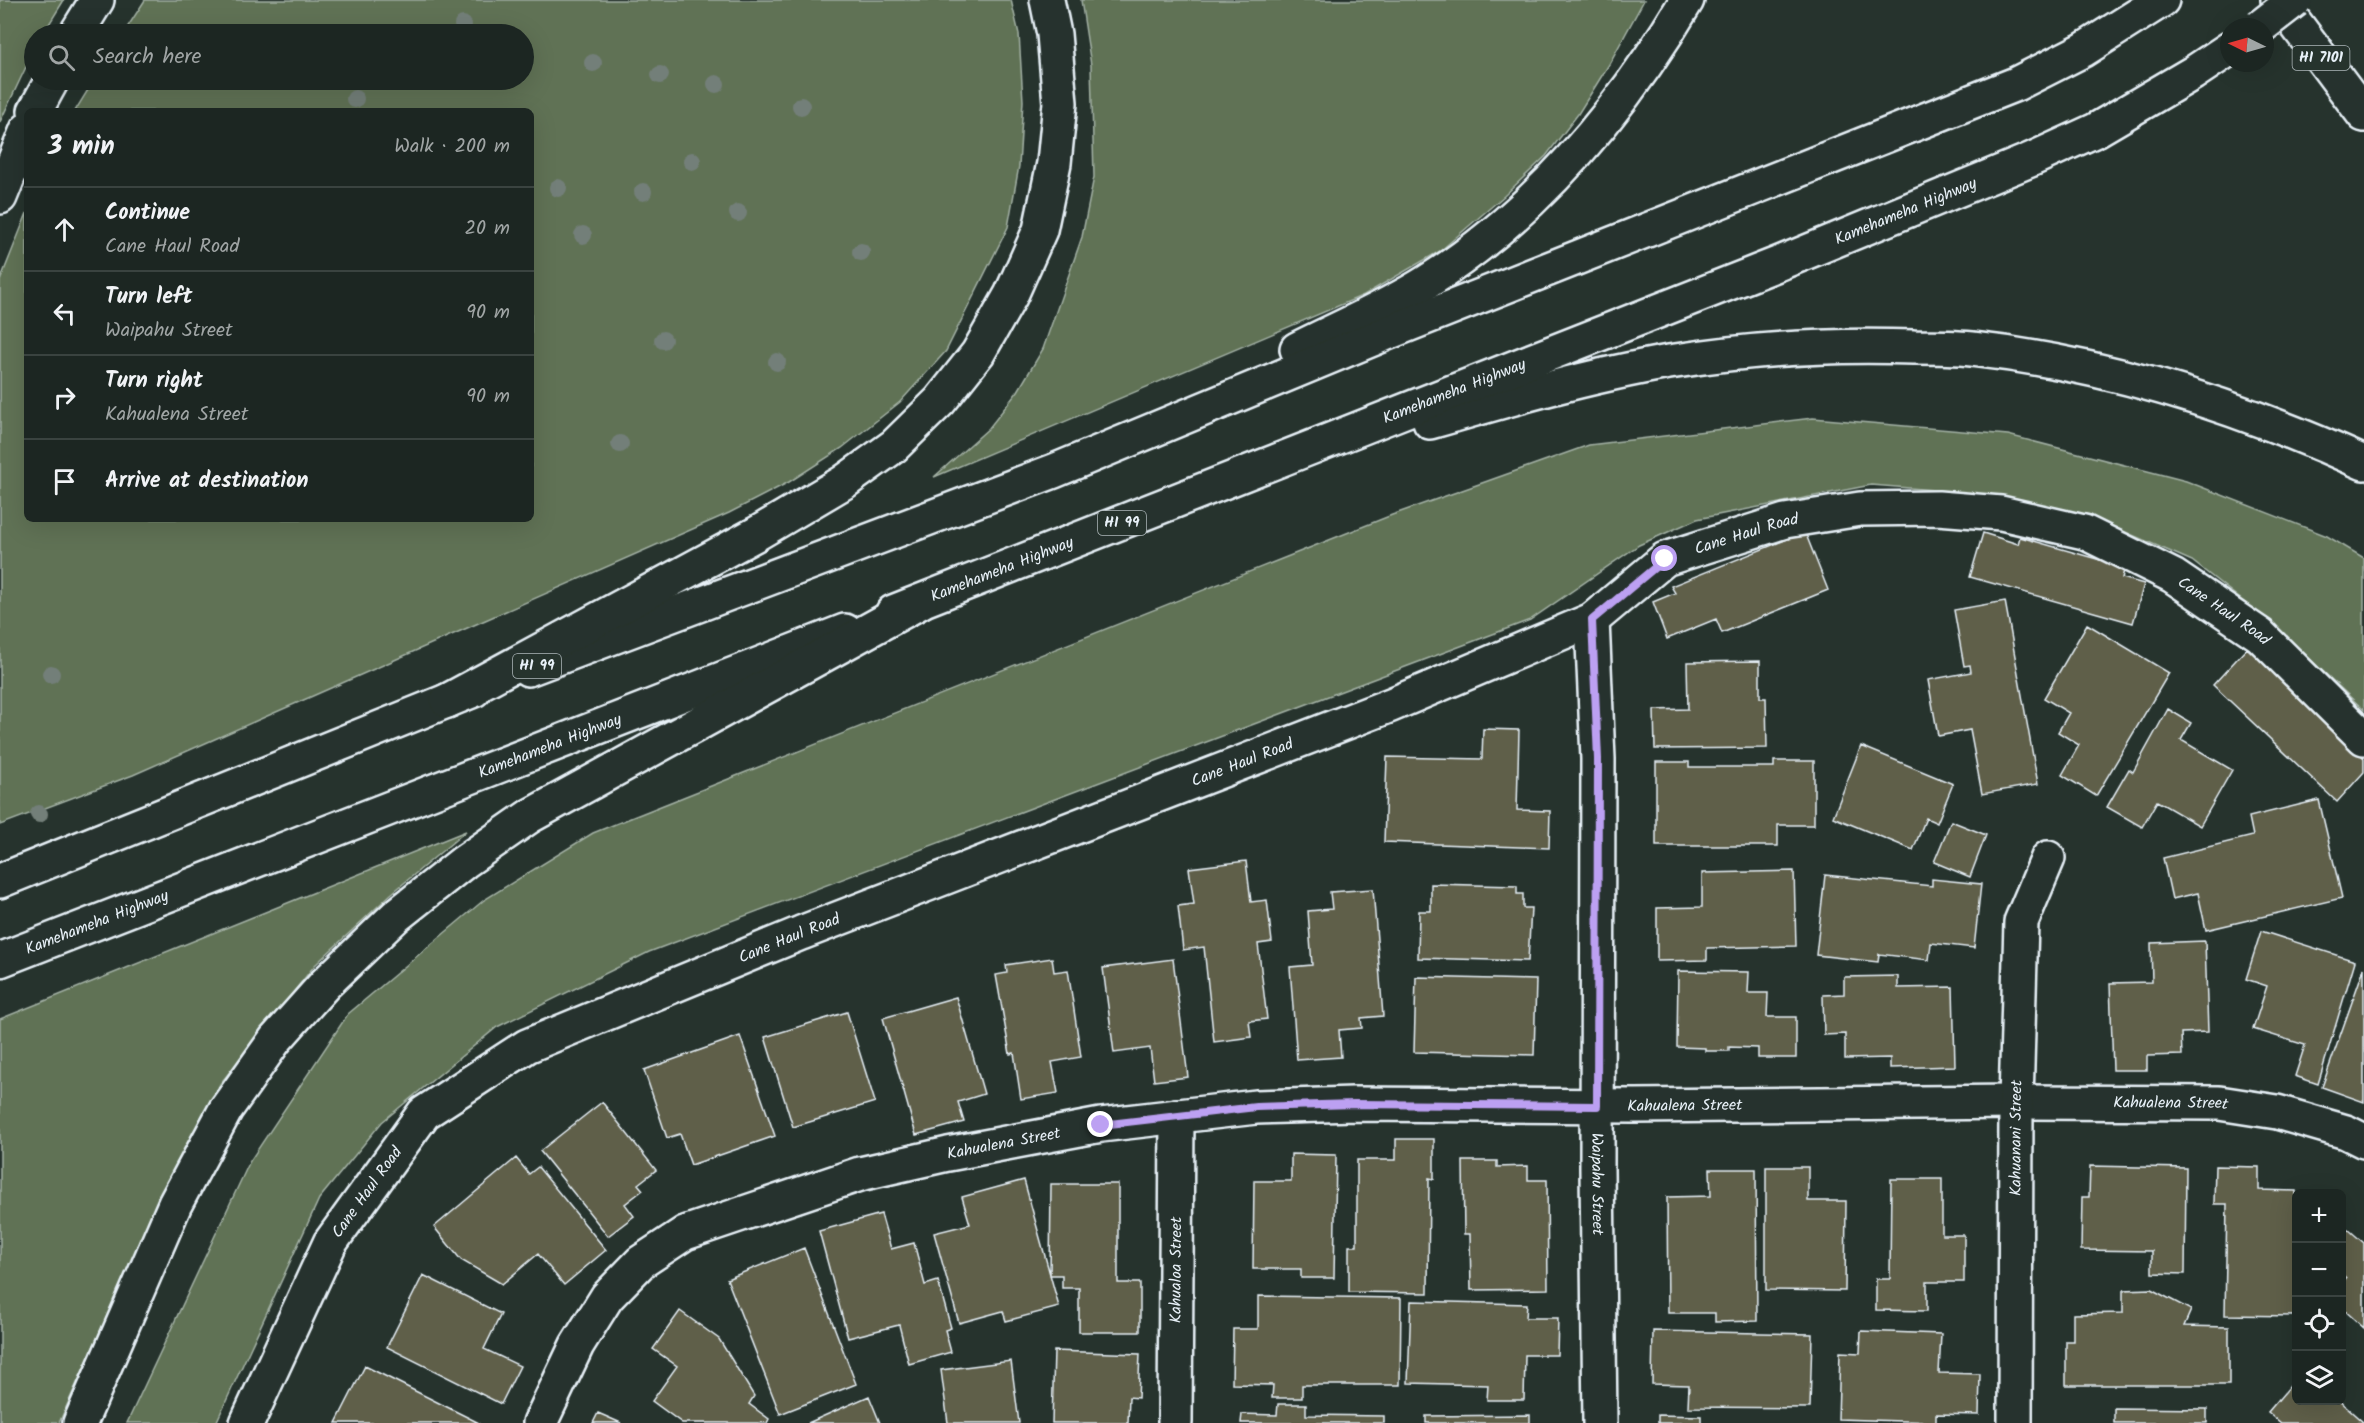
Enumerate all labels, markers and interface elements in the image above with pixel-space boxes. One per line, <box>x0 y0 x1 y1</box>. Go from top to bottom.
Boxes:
north arrow <box>2220 18 2274 72</box>
search box <box>24 24 534 90</box>
text: Search here <box>93 40 201 75</box>
icon: search <box>45 41 78 74</box>
road number: HI 7101 <box>2292 46 2350 70</box>
text: 3 min <box>48 126 115 168</box>
text: Walk · 200 m <box>394 131 510 163</box>
street label: Kamehameha Highway <box>1831 171 1981 252</box>
text: Continue <box>105 196 190 231</box>
icon: ahead <box>48 213 81 246</box>
text: 20 m <box>464 213 510 245</box>
text: Cane Haul Road <box>105 231 239 263</box>
text: Turn left <box>105 280 192 315</box>
icon: left <box>48 297 81 330</box>
text: 90 m <box>466 297 510 329</box>
text: Waipahu Street <box>105 315 233 347</box>
street label: Kamehameha Highway <box>1379 352 1530 431</box>
text: Turn right <box>105 364 203 399</box>
icon: right <box>48 381 81 414</box>
text: 90 m <box>466 381 510 413</box>
text: Kahualena Street <box>105 399 249 431</box>
text: Arrive at destination <box>105 464 308 499</box>
icon: arrive <box>48 465 81 498</box>
street label: Cane Haul Road <box>1691 506 1801 561</box>
road number: HI 99 <box>1098 511 1146 535</box>
street label: Kamehameha Highway <box>927 530 1078 609</box>
route start <box>1651 545 1677 571</box>
street label: Cane Haul Road <box>2173 570 2277 652</box>
road number: HI 99 <box>513 654 561 678</box>
street label: Kamehameha Highway <box>474 707 626 785</box>
street label: Cane Haul Road <box>1188 731 1298 794</box>
street label: Kamehameha Highway <box>22 883 173 961</box>
street label: Cane Haul Road <box>735 906 845 970</box>
street label: Kahuanani Street <box>2003 1079 2029 1196</box>
street label: Kahualena Street <box>2113 1090 2231 1117</box>
street label: Kahualena Street <box>1627 1092 1743 1119</box>
route end <box>1087 1111 1113 1137</box>
street label: Kahualena Street <box>945 1120 1063 1166</box>
street label: Waipahu Street <box>1584 1133 1610 1236</box>
street label: Cane Haul Road <box>325 1140 409 1243</box>
map controls <box>2292 1189 2346 1405</box>
button: + <box>2292 1189 2346 1243</box>
street label: Kahualoa Street <box>1163 1216 1189 1323</box>
button: − <box>2292 1243 2346 1297</box>
button: locate <box>2292 1297 2346 1351</box>
button: layers <box>2292 1351 2346 1405</box>

